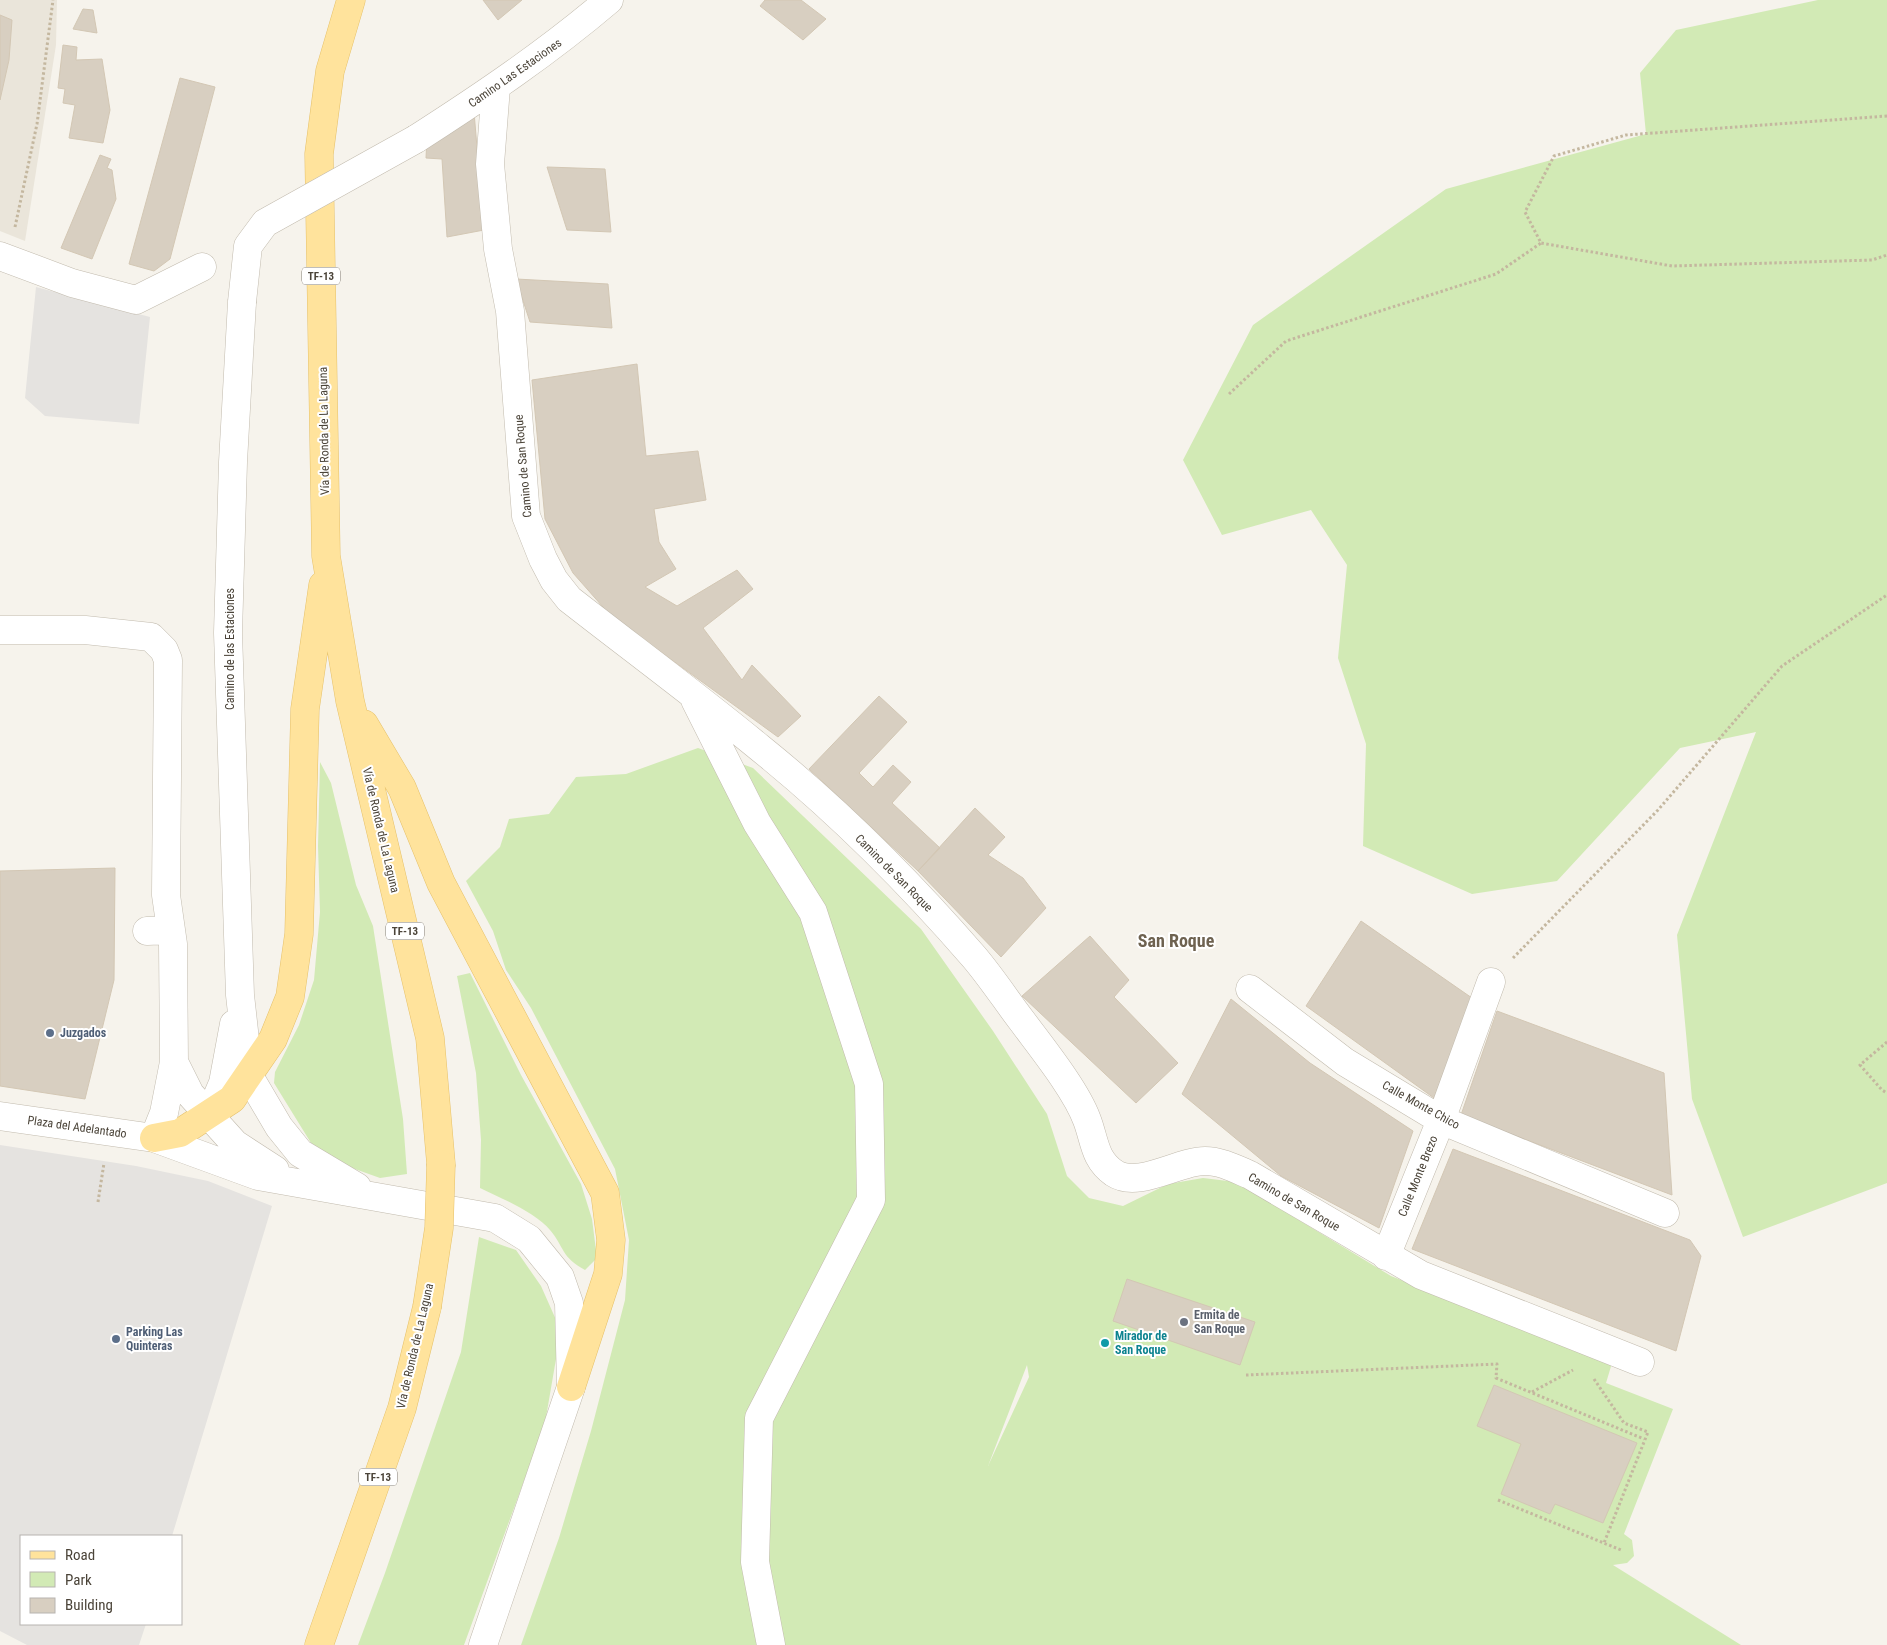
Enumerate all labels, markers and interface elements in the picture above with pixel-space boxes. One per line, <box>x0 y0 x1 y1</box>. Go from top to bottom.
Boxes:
street label: Camino Las Estaciones <box>466 36 564 110</box>
road number: TF-13 <box>302 268 340 284</box>
street label: Vía de Ronda de La Laguna <box>316 366 332 495</box>
street label: Camino de San Roque <box>511 413 534 518</box>
street label: Camino de las Estaciones <box>223 588 237 710</box>
street label: Vía de Ronda de La Laguna <box>360 766 402 894</box>
street label: Camino de San Roque <box>852 831 936 915</box>
road number: TF-13 <box>386 922 424 939</box>
district label: San Roque <box>1138 930 1215 951</box>
place label: Juzgados <box>60 1026 107 1040</box>
marker: Juzgados <box>44 1027 56 1039</box>
street label: Calle Monte Chico <box>1380 1078 1462 1132</box>
street label: Plaza del Adelantado <box>26 1113 128 1141</box>
street label: Calle Monte Brezo <box>1395 1133 1441 1219</box>
street label: Camino de San Roque <box>1246 1170 1343 1234</box>
street label: Vía de Ronda de La Laguna <box>394 1282 436 1410</box>
place label: Ermita de San Roque <box>1194 1308 1245 1336</box>
marker: Ermita de San Roque <box>1178 1316 1190 1328</box>
place label: Parking Las Quinteras <box>126 1325 183 1353</box>
place label: Mirador de San Roque <box>1115 1329 1167 1357</box>
marker: Parking Las Quinteras <box>110 1333 122 1345</box>
marker: Mirador de San Roque <box>1099 1337 1111 1349</box>
road number: TF-13 <box>359 1468 397 1485</box>
legend <box>20 1535 182 1625</box>
text: Road <box>65 1546 95 1564</box>
text: Park <box>65 1571 92 1589</box>
text: Building <box>65 1596 113 1614</box>

